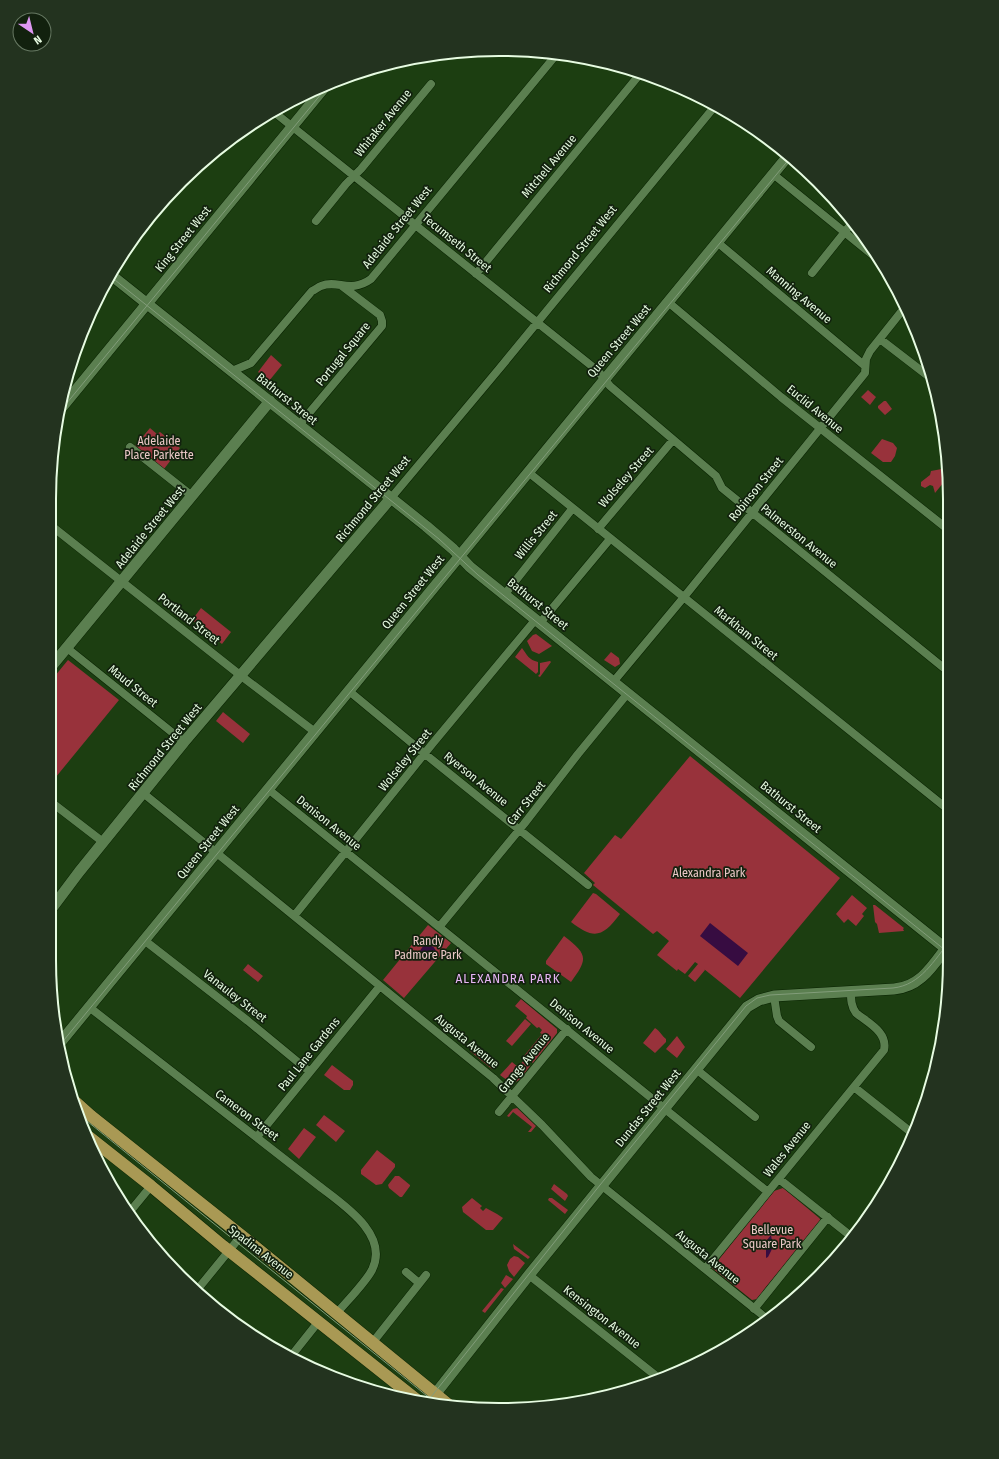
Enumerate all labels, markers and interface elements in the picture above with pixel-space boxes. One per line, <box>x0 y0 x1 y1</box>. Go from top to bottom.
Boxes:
north arrow <box>12 12 52 52</box>
text: N <box>31 33 44 47</box>
street label: Whitaker Avenue <box>352 86 414 159</box>
street label: Mitchell Avenue <box>519 132 579 200</box>
street label: Adelaide Street West <box>359 183 435 271</box>
street label: Richmond Street West <box>540 202 620 295</box>
street label: King Street West <box>152 203 214 275</box>
street label: Tecumseth Street <box>420 211 494 275</box>
street label: Manning Avenue <box>763 264 835 326</box>
street label: Queen Street West <box>584 302 654 380</box>
street label: Portugal Square <box>313 319 373 389</box>
street label: Bathurst Street <box>254 370 320 428</box>
street label: Euclid Avenue <box>784 382 846 436</box>
park label: Adelaide Place Parkette <box>124 434 194 462</box>
street label: Wolseley Street <box>596 444 656 510</box>
street label: Richmond Street West <box>333 453 413 545</box>
street label: Robinson Street <box>726 454 786 524</box>
street label: Adelaide Street West <box>112 483 188 571</box>
street label: Palmerston Avenue <box>758 501 840 571</box>
street label: Willis Street <box>512 508 560 562</box>
street label: Queen Street West <box>379 552 447 632</box>
street label: Bathurst Street <box>505 575 571 633</box>
street label: Portland Street <box>155 591 223 647</box>
street label: Markham Street <box>711 603 781 663</box>
street label: Maud Street <box>105 662 161 710</box>
street label: Richmond Street West <box>125 700 205 793</box>
street label: Wolseley Street <box>376 726 434 794</box>
street label: Ryerson Avenue <box>441 749 511 809</box>
street label: Carr Street <box>504 778 548 828</box>
street label: Bathurst Street <box>758 778 824 836</box>
street label: Denison Avenue <box>294 793 364 853</box>
street label: Queen Street West <box>174 802 242 882</box>
park label: Alexandra Park <box>673 866 746 880</box>
park label: Randy Padmore Park <box>394 934 462 962</box>
street label: Vanauley Street <box>200 967 270 1025</box>
district label: ALEXANDRA PARK <box>455 971 561 986</box>
street label: Denison Avenue <box>547 996 617 1056</box>
street label: Augusta Avenue <box>432 1011 502 1071</box>
street label: Paul Lane Gardens <box>275 1014 343 1094</box>
street label: Grange Avenue <box>496 1030 553 1096</box>
street label: Dundas Street West <box>612 1066 684 1150</box>
street label: Cameron Street <box>213 1087 282 1143</box>
street label: Wales Avenue <box>760 1118 814 1180</box>
street label: Spadina Avenue <box>226 1222 296 1282</box>
park label: Bellevue Square Park <box>743 1223 802 1251</box>
street label: Augusta Avenue <box>673 1227 743 1287</box>
street label: Kensington Avenue <box>561 1283 643 1351</box>

